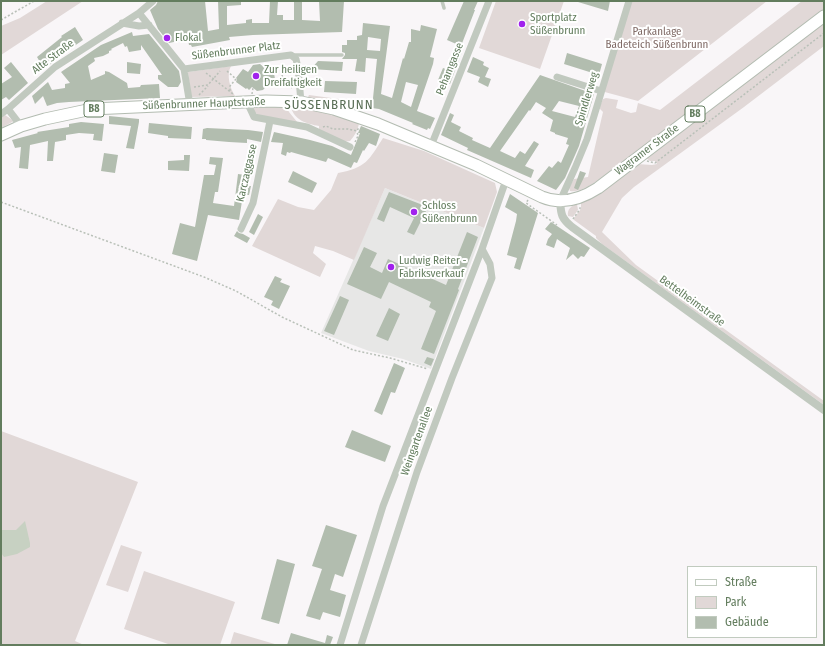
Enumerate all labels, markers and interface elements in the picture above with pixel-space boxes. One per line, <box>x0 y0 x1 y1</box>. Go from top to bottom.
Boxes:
place label: Sportplatz Süßenbrunn <box>530 11 585 37</box>
marker: Sportplatz Süßenbrunn <box>517 19 527 29</box>
park label: Parkanlage Badeteich Süßenbrunn <box>606 25 708 51</box>
place label: Flokal <box>175 31 201 45</box>
marker: Flokal <box>162 33 172 43</box>
street label: Alte Straße <box>29 37 77 77</box>
street label: Süßenbrunner Platz <box>191 39 281 63</box>
street label: Pehamgasse <box>433 41 467 97</box>
place label: Zur heiligen Dreifaltigkeit <box>264 63 322 89</box>
street label: Spindlerweg <box>573 70 601 128</box>
marker: Zur heiligen Dreifaltigkeit <box>251 71 261 81</box>
street label: Süßenbrunner Hauptstraße <box>142 95 266 113</box>
district label: SÜSSENBRUNN <box>284 97 374 113</box>
road number: B8 <box>84 101 104 117</box>
road number: B8 <box>685 106 705 122</box>
street label: Wagramer Straße <box>612 122 682 178</box>
street label: Karczaggasse <box>234 143 260 203</box>
place label: Schloss Süßenbrunn <box>422 199 477 225</box>
marker: Schloss Süßenbrunn <box>409 207 419 217</box>
place label: Ludwig Reiter - Fabriksverkauf <box>399 254 466 280</box>
marker: Ludwig Reiter - Fabriksverkauf <box>386 262 396 272</box>
street label: Bettelheimstraße <box>657 273 727 329</box>
street label: Weingartenallee <box>398 404 436 478</box>
legend <box>687 566 817 638</box>
text: Straße <box>725 575 757 589</box>
text: Park <box>725 595 746 609</box>
text: Gebäude <box>725 615 769 629</box>

